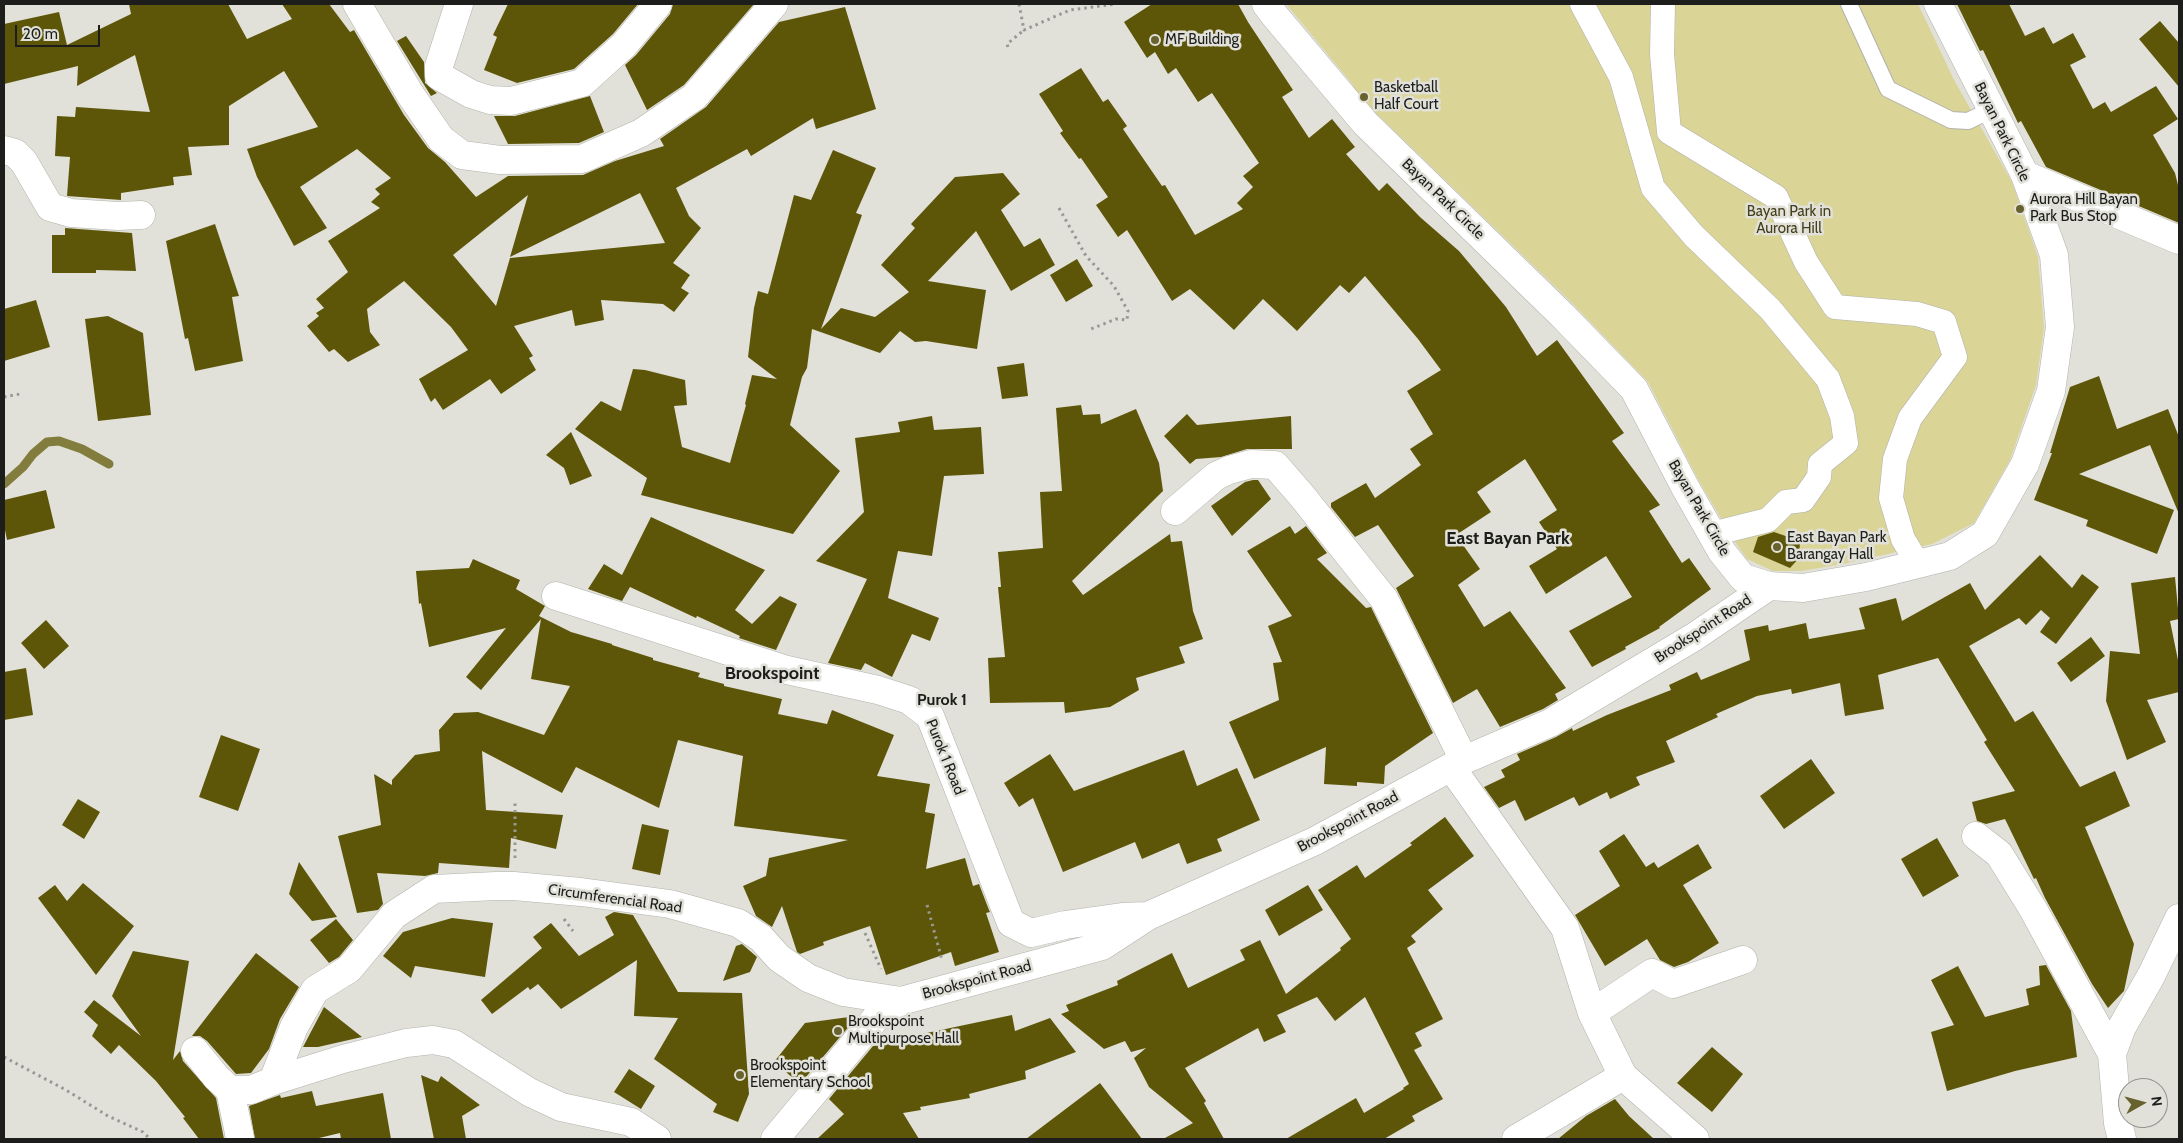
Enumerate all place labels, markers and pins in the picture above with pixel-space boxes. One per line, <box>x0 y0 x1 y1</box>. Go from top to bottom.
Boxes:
place label: MF Building <box>1165 31 1239 49</box>
marker: MF Building <box>1149 34 1161 46</box>
place label: Basketball Half Court <box>1374 79 1438 114</box>
marker: Basketball Half Court <box>1358 91 1370 103</box>
place label: Aurora Hill Bayan Park Bus Stop <box>2030 191 2138 226</box>
marker: Aurora Hill Bayan Park Bus Stop <box>2014 203 2026 215</box>
place label: East Bayan Park Barangay Hall <box>1787 529 1886 564</box>
marker: East Bayan Park Barangay Hall <box>1771 541 1783 553</box>
place label: Brookspoint Multipurpose Hall <box>848 1013 959 1048</box>
marker: Brookspoint Multipurpose Hall <box>832 1025 844 1037</box>
place label: Brookspoint Elementary School <box>750 1057 870 1092</box>
marker: Brookspoint Elementary School <box>734 1069 746 1081</box>

